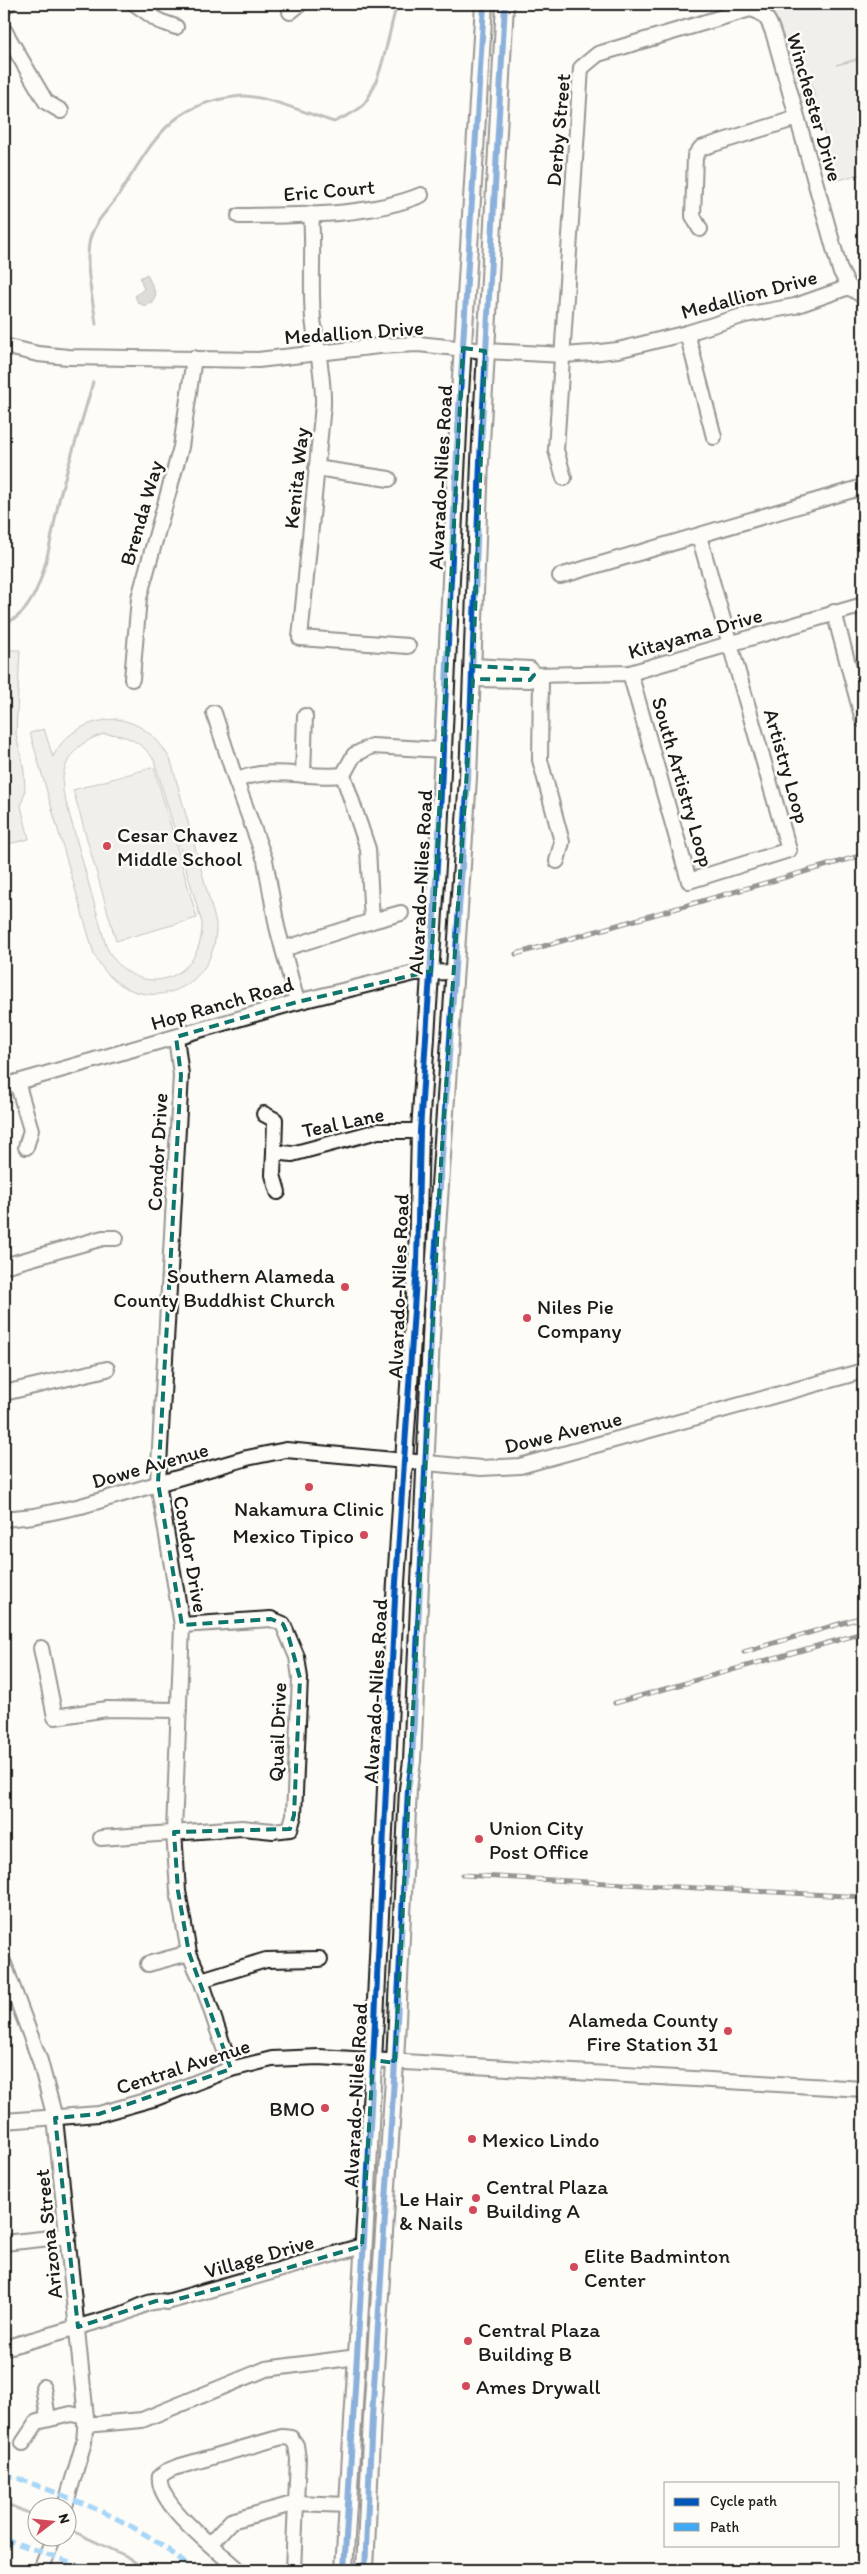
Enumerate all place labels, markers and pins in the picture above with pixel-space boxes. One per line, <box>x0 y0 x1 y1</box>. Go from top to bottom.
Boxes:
place label: Cesar Chavez Middle School <box>117 822 242 871</box>
marker: Cesar Chavez Middle School <box>101 840 113 852</box>
place label: Southern Alameda County Buddhist Church <box>113 1263 335 1312</box>
marker: Southern Alameda County Buddhist Church <box>339 1281 351 1293</box>
place label: Niles Pie Company <box>537 1294 622 1343</box>
marker: Niles Pie Company <box>521 1312 533 1324</box>
marker: Nakamura Clinic <box>303 1481 315 1493</box>
place label: Nakamura Clinic <box>234 1496 384 1521</box>
place label: Mexico Tipico <box>233 1523 354 1548</box>
marker: Mexico Tipico <box>358 1529 370 1541</box>
place label: Union City Post Office <box>489 1815 589 1864</box>
marker: Union City Post Office <box>473 1833 485 1845</box>
place label: Alameda County Fire Station 31 <box>568 2007 718 2056</box>
marker: Alameda County Fire Station 31 <box>722 2025 734 2037</box>
place label: BMO <box>269 2096 315 2121</box>
marker: BMO <box>319 2102 331 2114</box>
place label: Mexico Lindo <box>482 2127 599 2152</box>
marker: Mexico Lindo <box>466 2133 478 2145</box>
place label: Central Plaza Building A <box>486 2174 608 2223</box>
place label: Le Hair & Nails <box>399 2186 464 2235</box>
marker: Central Plaza Building A <box>470 2192 482 2204</box>
marker: Le Hair & Nails <box>467 2204 479 2216</box>
place label: Elite Badminton Center <box>584 2243 730 2292</box>
marker: Elite Badminton Center <box>568 2261 580 2273</box>
place label: Central Plaza Building B <box>478 2317 600 2366</box>
marker: Central Plaza Building B <box>462 2335 474 2347</box>
place label: Ames Drywall <box>476 2374 600 2399</box>
marker: Ames Drywall <box>460 2380 472 2392</box>

